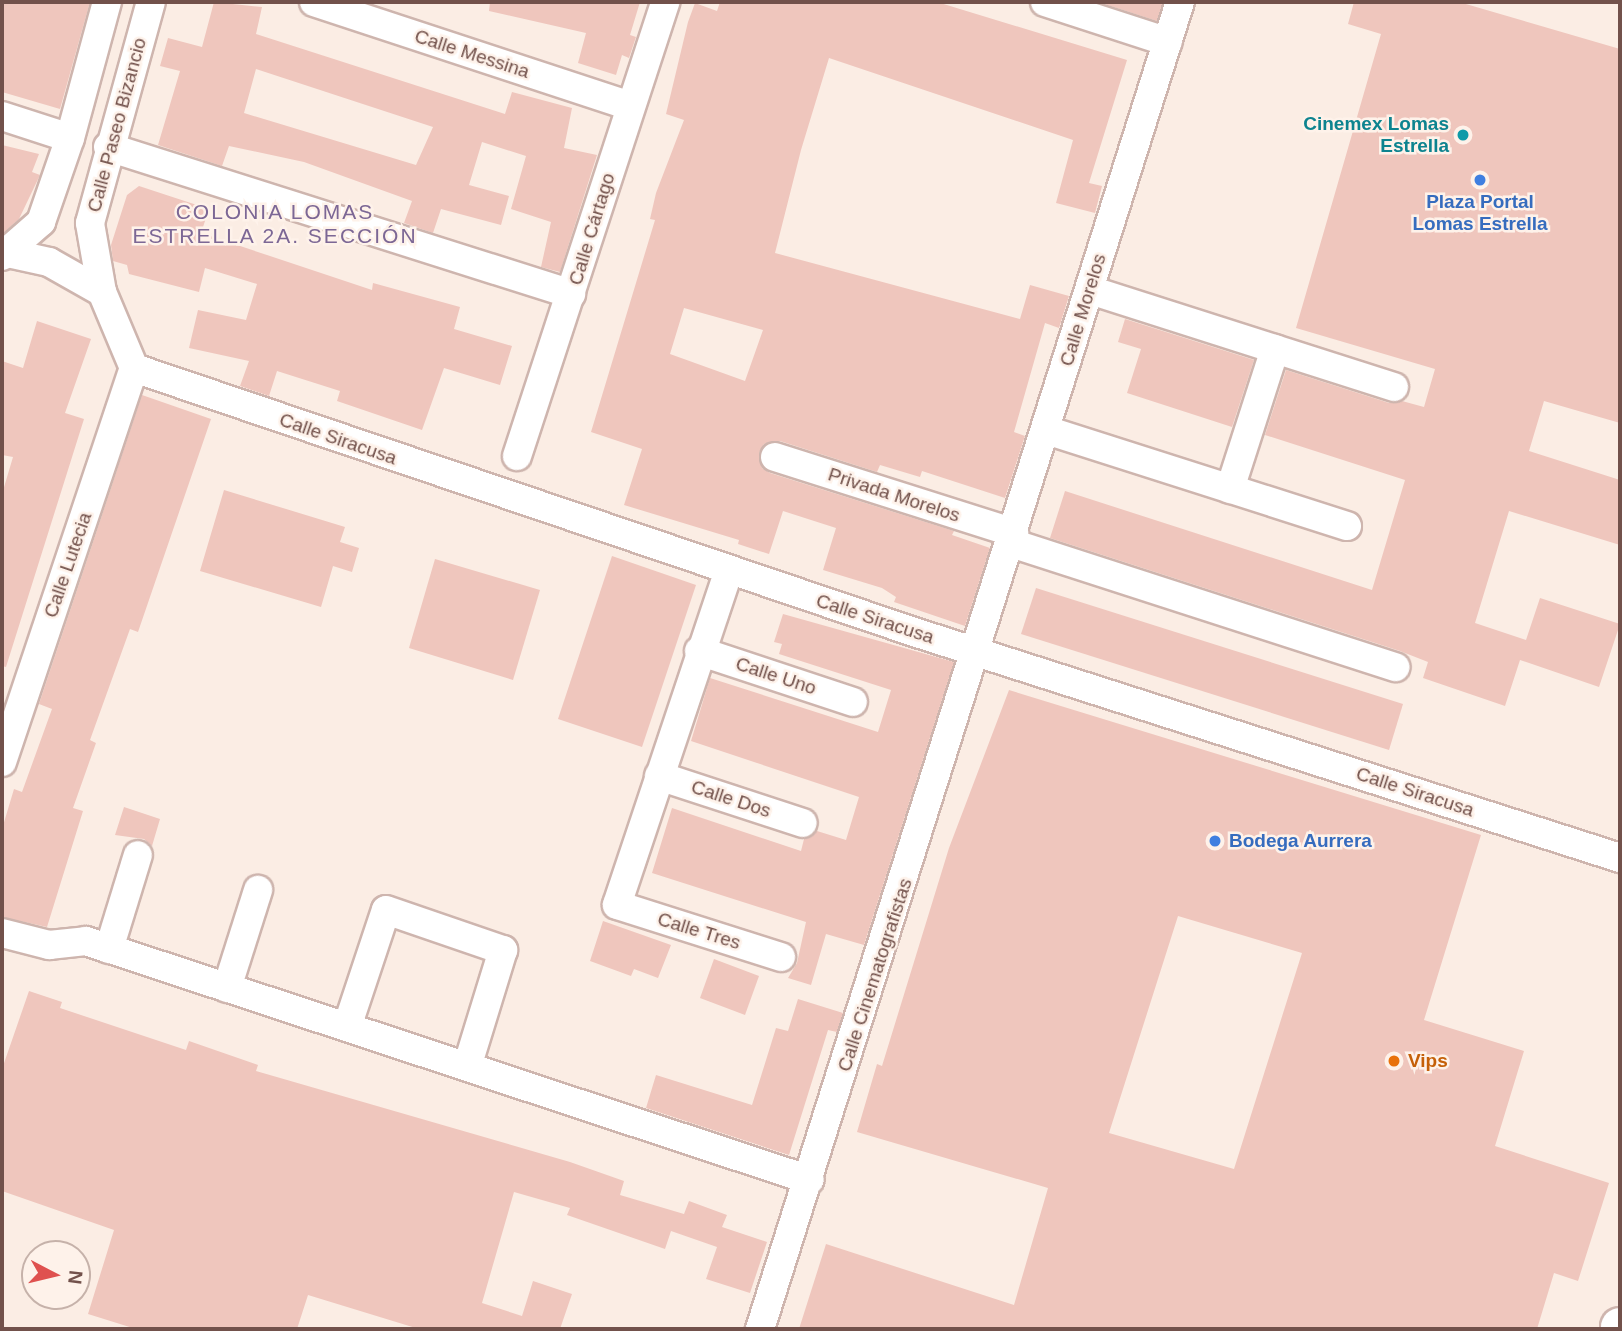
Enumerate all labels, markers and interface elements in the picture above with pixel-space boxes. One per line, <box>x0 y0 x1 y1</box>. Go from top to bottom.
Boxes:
street label: Calle Messina <box>412 25 532 83</box>
street label: Calle Paseo Bizancio <box>83 35 151 215</box>
place label: Cinemex Lomas Estrella <box>1303 113 1449 157</box>
marker: Cinemex Lomas Estrella <box>1455 127 1471 143</box>
street label: Calle Cártago <box>564 170 620 288</box>
marker: Plaza Portal Lomas Estrella <box>1472 172 1488 188</box>
place label: Plaza Portal Lomas Estrella <box>1412 191 1548 235</box>
district label: COLONIA LOMAS ESTRELLA 2A. SECCIÓN <box>134 199 416 249</box>
street label: Calle Morelos <box>1055 251 1111 369</box>
street label: Calle Siracusa <box>276 408 400 470</box>
street label: Privada Morelos <box>825 463 963 527</box>
street label: Calle Lutecia <box>39 509 97 621</box>
street label: Calle Siracusa <box>813 589 937 649</box>
street label: Calle Uno <box>733 652 819 700</box>
street label: Calle Siracusa <box>1353 762 1477 822</box>
street label: Calle Dos <box>688 775 774 823</box>
place label: Bodega Aurrera <box>1229 830 1373 852</box>
marker: Bodega Aurrera <box>1207 833 1223 849</box>
street label: Calle Cinematografistas <box>833 876 917 1074</box>
street label: Calle Tres <box>655 908 743 954</box>
place label: Vips <box>1408 1050 1448 1072</box>
marker: Vips <box>1386 1053 1402 1069</box>
north arrow <box>21 1240 91 1310</box>
text: N <box>64 1269 87 1285</box>

